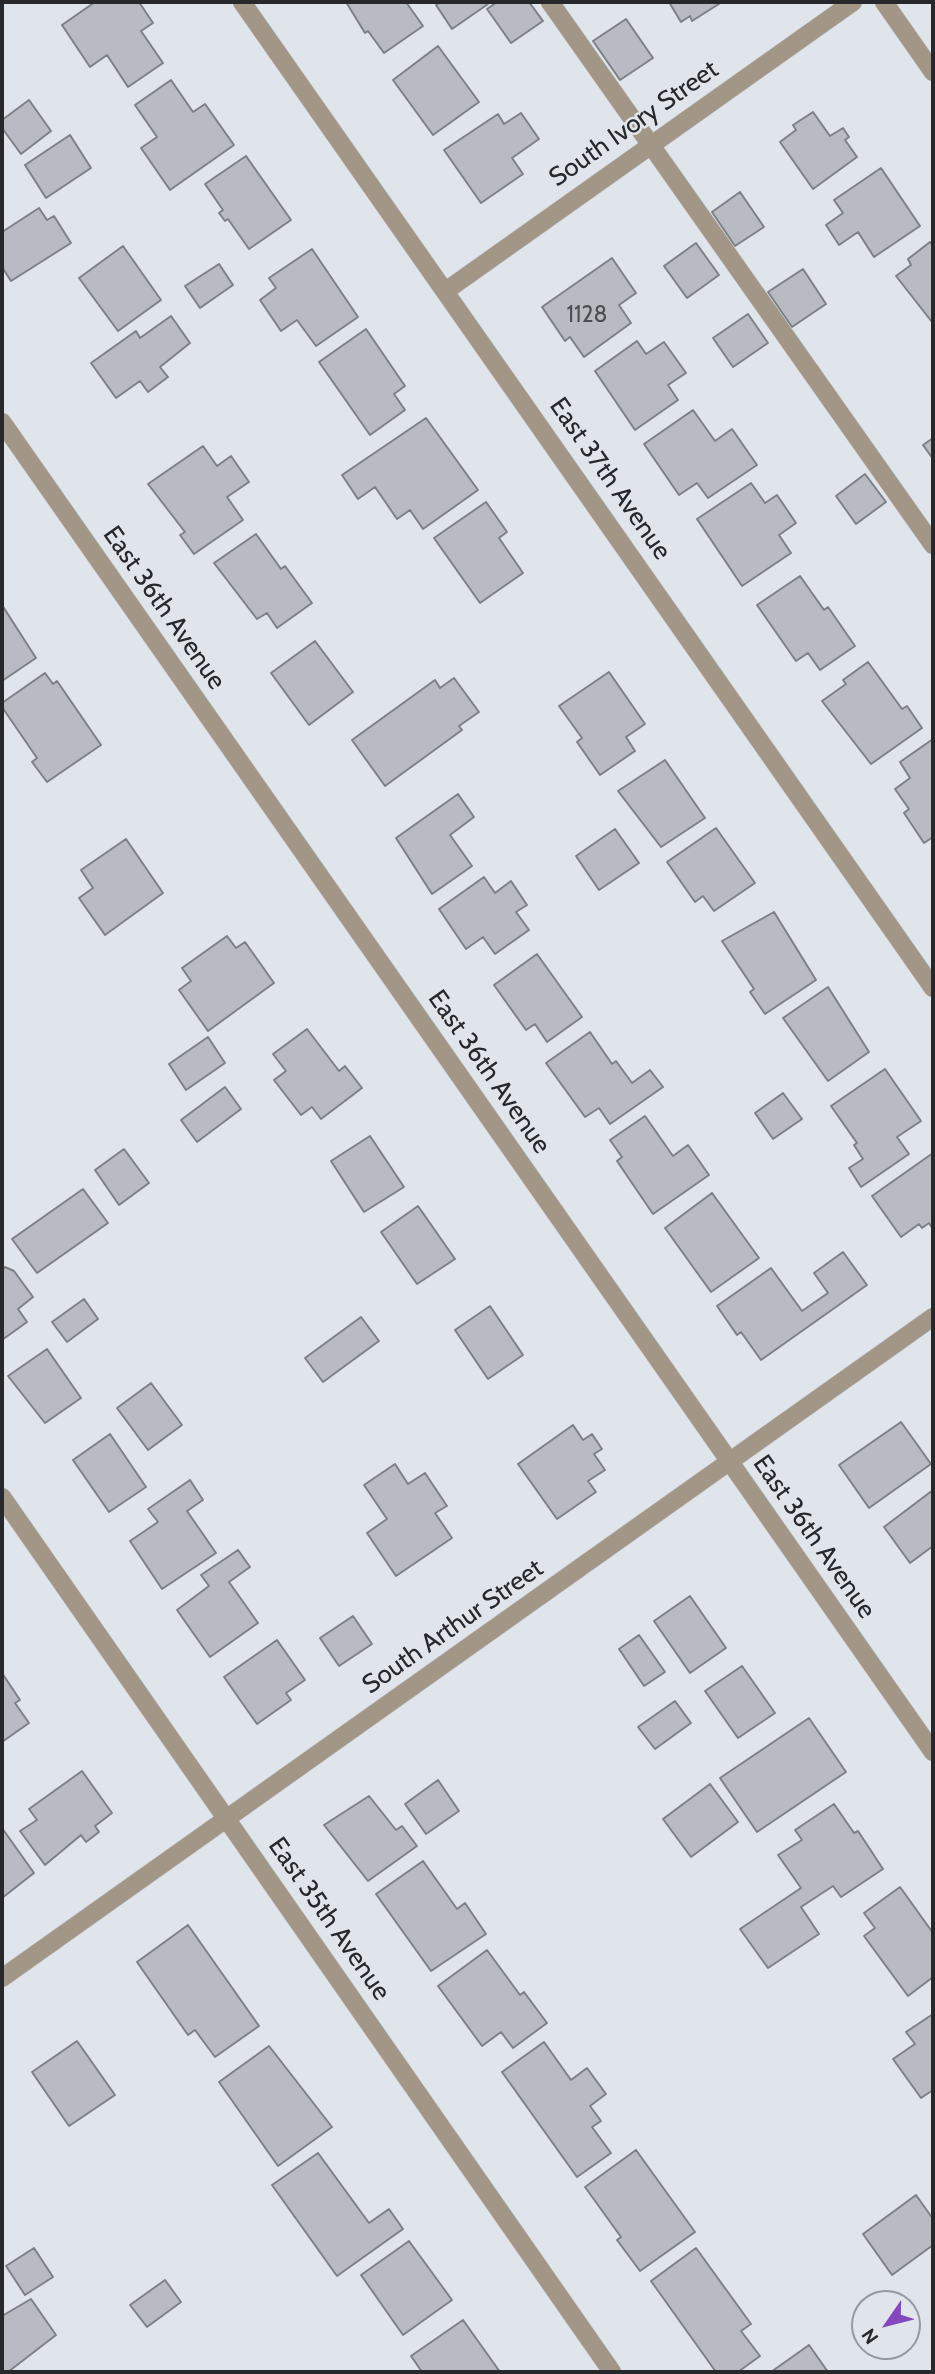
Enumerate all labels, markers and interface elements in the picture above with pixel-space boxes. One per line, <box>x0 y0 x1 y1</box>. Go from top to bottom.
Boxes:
street label: South Ivory Street <box>544 54 724 194</box>
house number: 1128 <box>567 301 607 329</box>
street label: East 37th Avenue <box>543 392 677 566</box>
street label: East 36th Avenue <box>96 520 232 696</box>
street label: East 36th Avenue <box>421 984 557 1160</box>
street label: East 36th Avenue <box>746 1449 882 1625</box>
street label: South Arthur Street <box>357 1553 549 1701</box>
street label: East 35th Avenue <box>261 1832 397 2006</box>
north arrow <box>851 2290 921 2360</box>
text: N <box>857 2324 883 2348</box>

